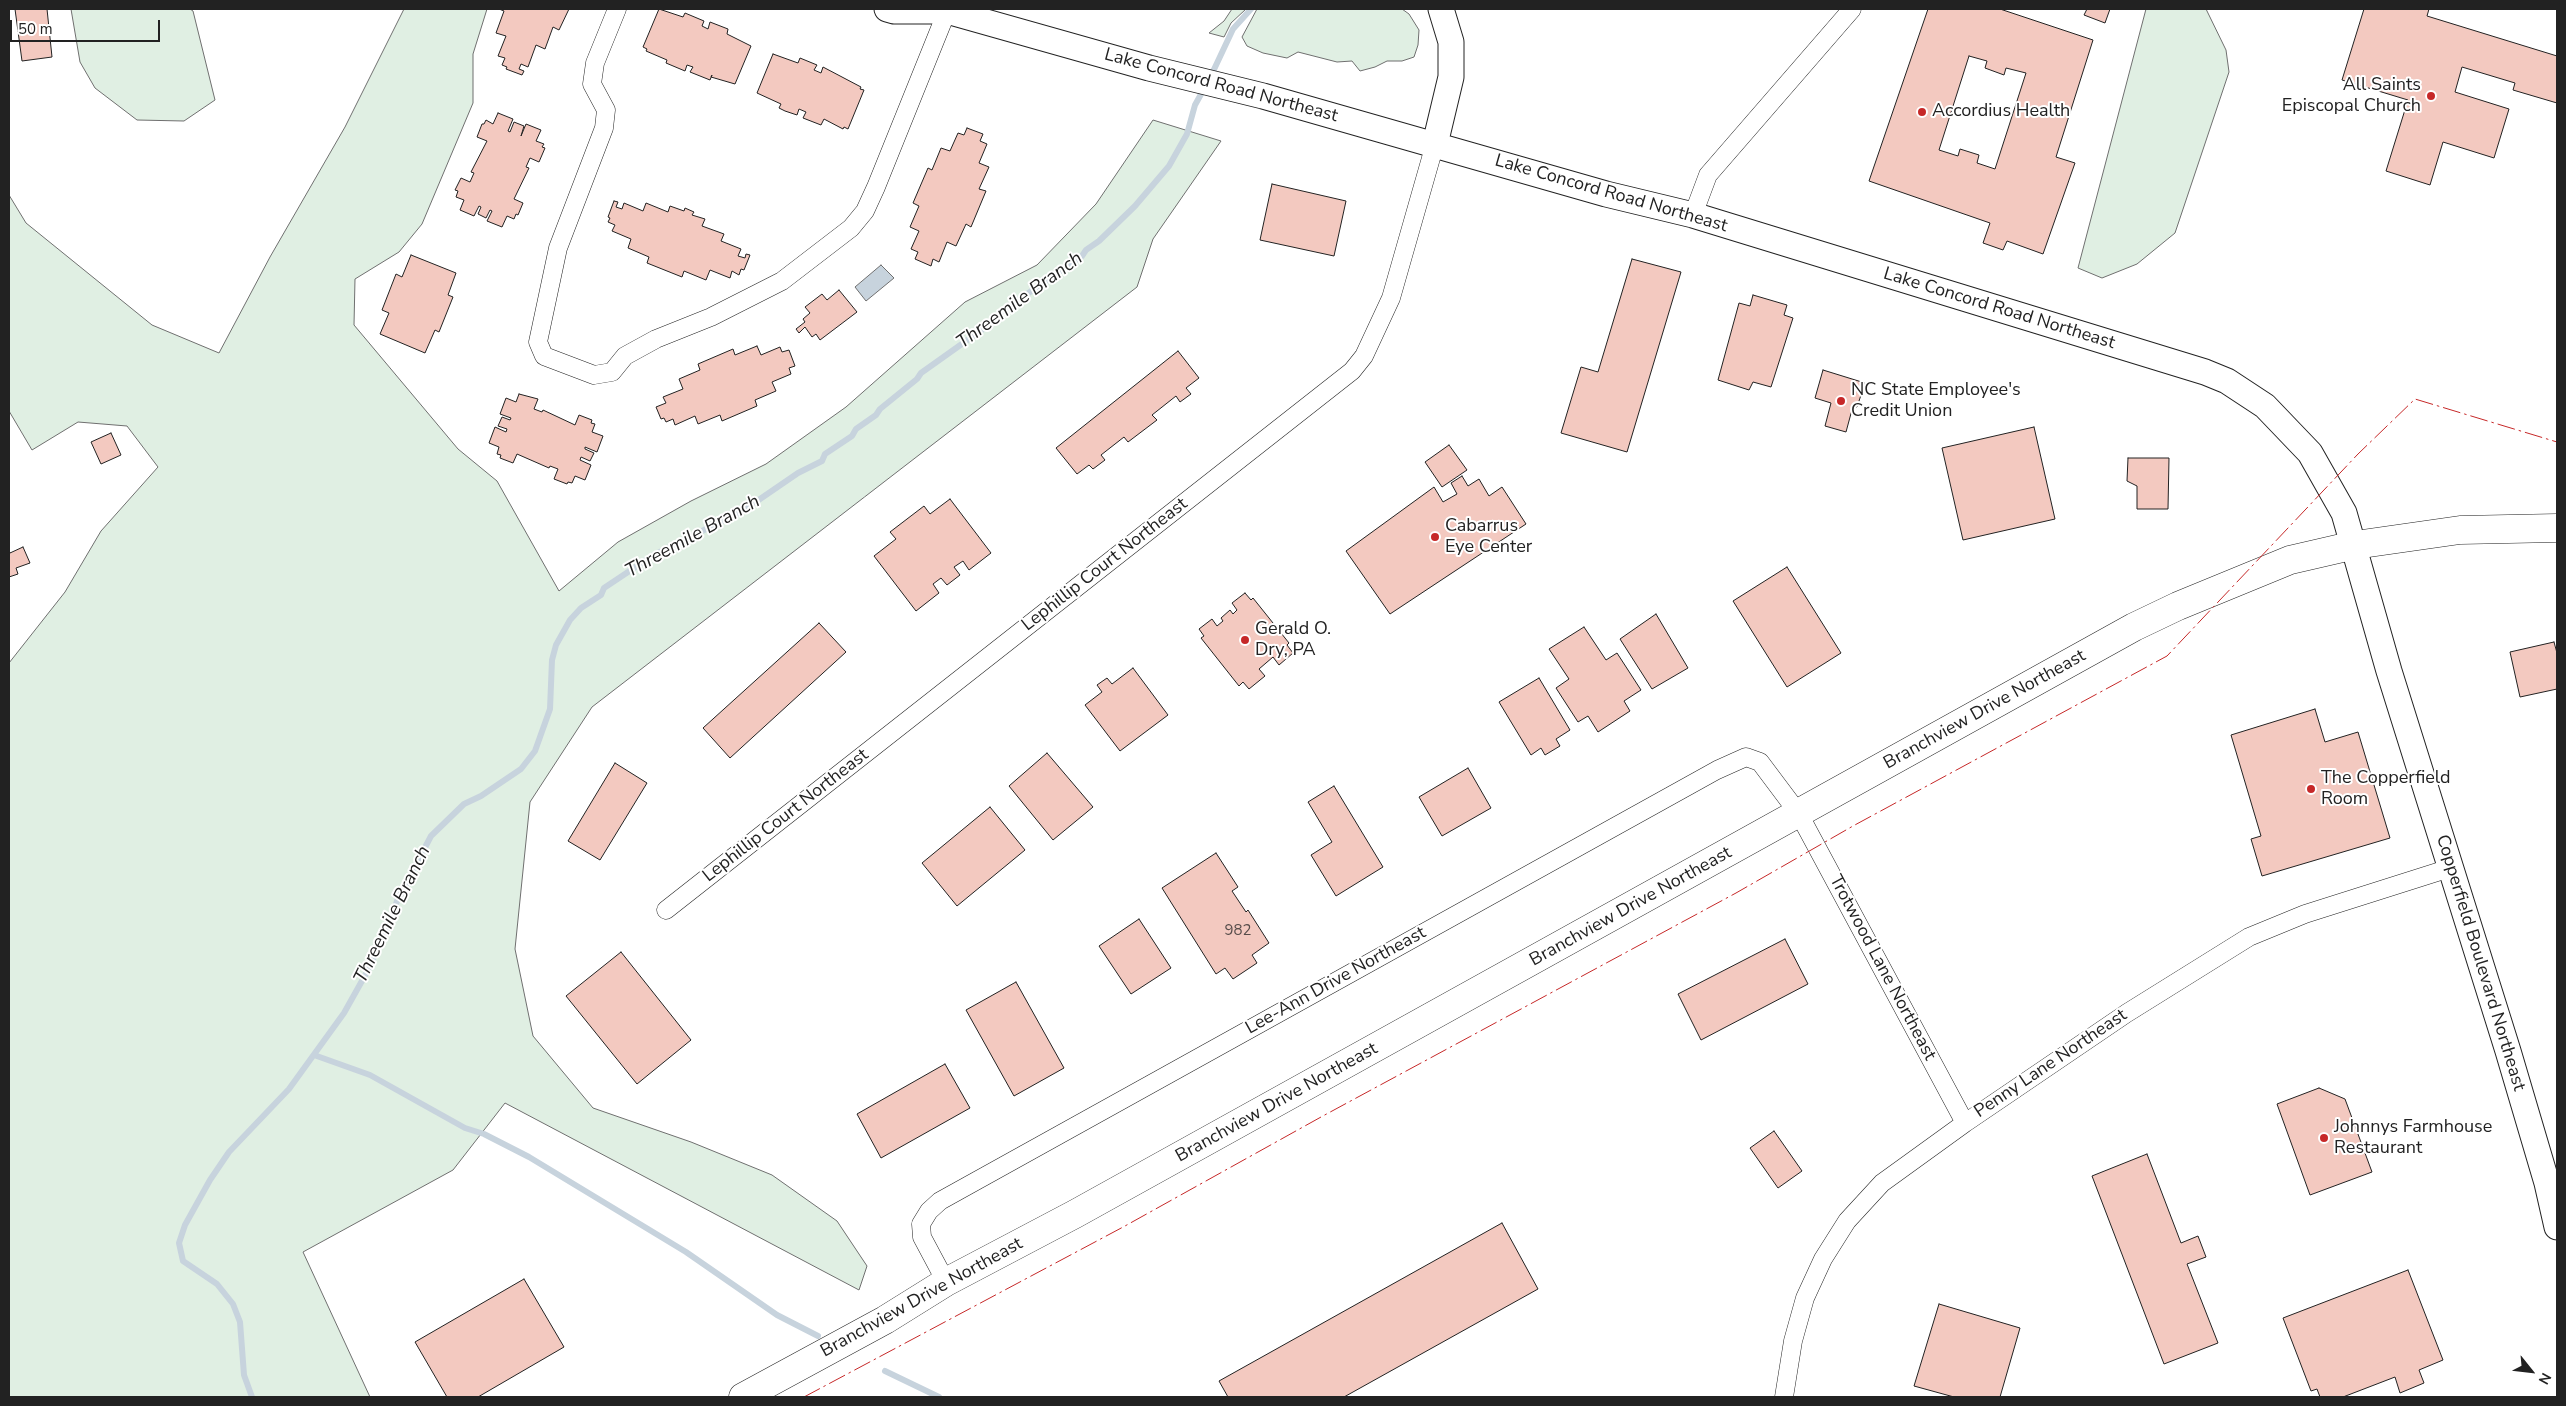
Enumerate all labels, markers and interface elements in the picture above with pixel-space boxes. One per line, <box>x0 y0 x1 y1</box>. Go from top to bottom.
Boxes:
scale bar <box>12 10 162 42</box>
text: 50 m <box>18 19 53 39</box>
street label: Lake Concord Road Northeast <box>1102 44 1340 128</box>
place label: All Saints Episcopal Church <box>2282 75 2421 118</box>
marker: All Saints Episcopal Church <box>2425 90 2437 102</box>
place label: Accordius Health <box>1932 101 2070 123</box>
marker: Accordius Health <box>1916 106 1928 118</box>
street label: Lake Concord Road Northeast <box>1492 150 1730 238</box>
water label: Threemile Branch <box>952 248 1088 354</box>
street label: Lake Concord Road Northeast <box>1881 263 2117 355</box>
place label: NC State Employee's Credit Union <box>1851 380 2021 422</box>
marker: NC State Employee's Credit Union <box>1835 395 1847 407</box>
water label: Threemile Branch <box>622 491 764 583</box>
street label: Lephillip Court Northeast <box>1018 494 1192 636</box>
place label: Cabarrus Eye Center <box>1445 516 1532 558</box>
marker: Cabarrus Eye Center <box>1429 531 1441 543</box>
place label: Gerald O. Dry, PA <box>1255 619 1331 662</box>
marker: Gerald O. Dry, PA <box>1239 634 1251 646</box>
street label: Branchview Drive Northeast <box>1880 645 2090 775</box>
street label: Lephillip Court Northeast <box>699 745 873 887</box>
place label: The Copperfield Room <box>2321 768 2451 811</box>
marker: The Copperfield Room <box>2305 783 2317 795</box>
street label: Copperfield Boulevard Northeast <box>2431 832 2529 1094</box>
water label: Threemile Branch <box>350 842 436 988</box>
street label: Branchview Drive Northeast <box>1526 842 1736 972</box>
street label: Trotwood Lane Northeast <box>1824 872 1940 1064</box>
house number: 982 <box>1225 922 1251 940</box>
street label: Lee-Ann Drive Northeast <box>1242 922 1430 1040</box>
street label: Penny Lane Northeast <box>1971 1005 2131 1123</box>
street label: Branchview Drive Northeast <box>1172 1038 1382 1168</box>
place label: Johnnys Farmhouse Restaurant <box>2334 1117 2492 1160</box>
marker: Johnnys Farmhouse Restaurant <box>2318 1132 2330 1144</box>
street label: Branchview Drive Northeast <box>817 1233 1027 1363</box>
north arrow <box>2506 1346 2556 1396</box>
text: N <box>2534 1369 2555 1388</box>

